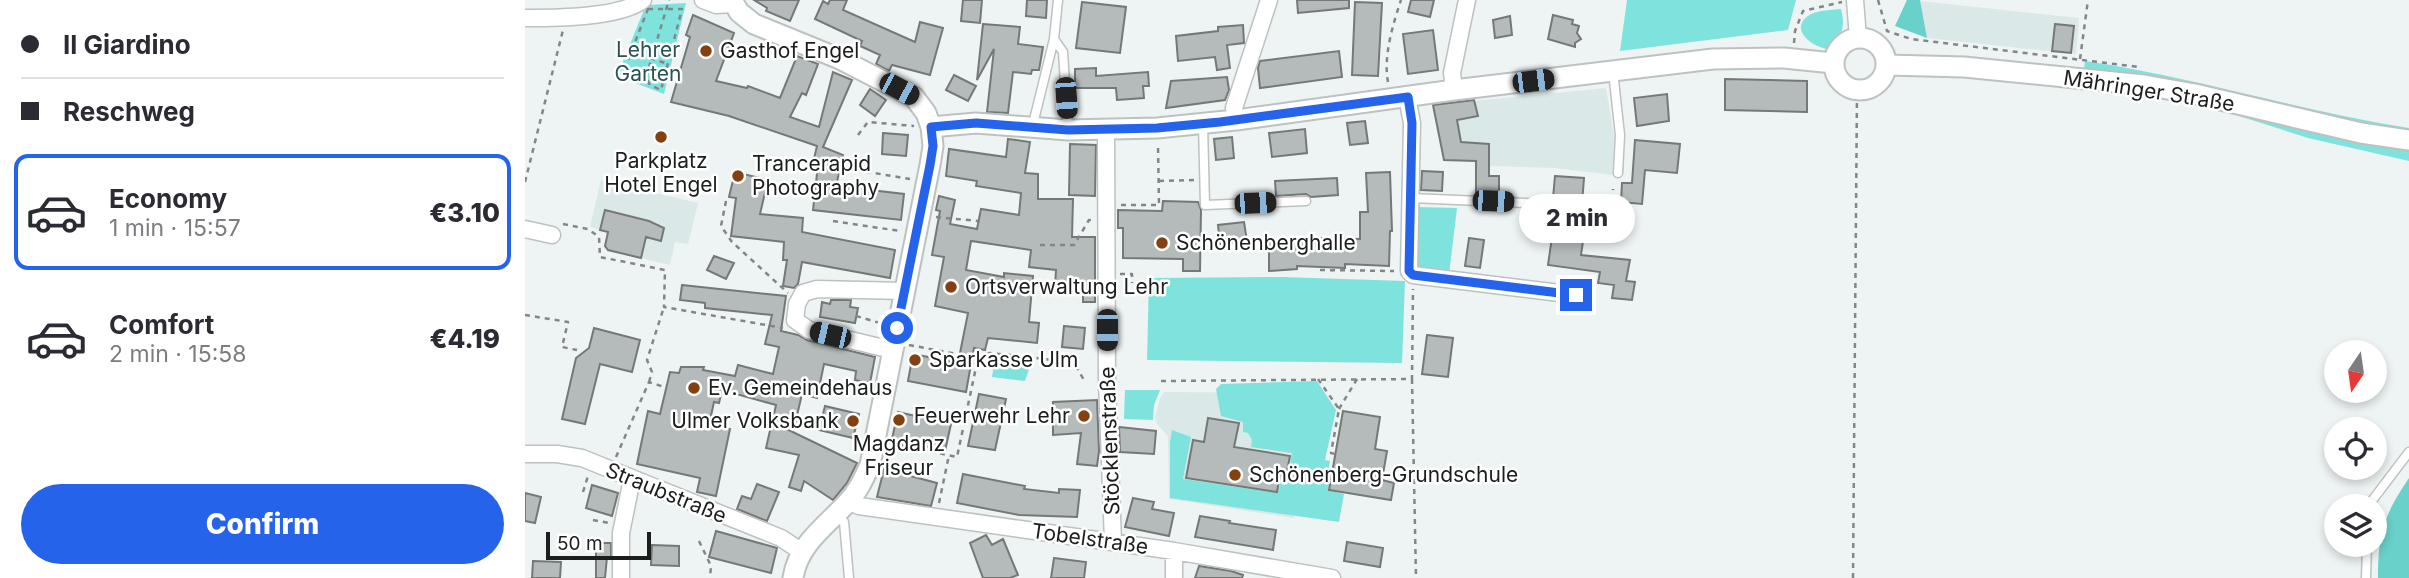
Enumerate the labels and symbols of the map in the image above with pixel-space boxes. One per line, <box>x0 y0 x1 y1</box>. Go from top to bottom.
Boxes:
park label: Lehrer Garten <box>614 37 682 86</box>
place label: Gasthof Engel <box>720 38 859 63</box>
marker: Gasthof Engel <box>698 43 714 59</box>
street label: Mähringer Straße <box>2062 65 2237 116</box>
car <box>1511 68 1556 94</box>
car <box>876 70 923 108</box>
car <box>1055 76 1078 120</box>
marker: Parkplatz Hotel Engel <box>653 129 669 145</box>
place label: Parkplatz Hotel Engel <box>604 148 718 197</box>
place label: Trancerapid Photography <box>752 151 879 200</box>
marker: Trancerapid Photography <box>730 168 746 184</box>
car <box>1472 190 1515 212</box>
car <box>1234 192 1277 214</box>
callout: 2 min <box>1518 194 1634 243</box>
place label: Schönenberghalle <box>1176 230 1356 255</box>
marker: Schönenberghalle <box>1154 235 1170 251</box>
place label: Ortsverwaltung Lehr <box>965 274 1168 299</box>
marker: Ortsverwaltung Lehr <box>943 279 959 295</box>
route end <box>1560 279 1592 311</box>
car <box>1097 309 1118 351</box>
route start <box>881 312 913 344</box>
car <box>808 320 853 350</box>
north arrow <box>2324 340 2387 402</box>
place label: Sparkasse Ulm <box>929 347 1078 372</box>
marker: Sparkasse Ulm <box>907 352 923 368</box>
street label: Stöcklenstraße <box>1094 366 1125 516</box>
place label: Ev. Gemeindehaus <box>708 375 892 400</box>
marker: Ev. Gemeindehaus <box>686 380 702 396</box>
place label: Feuerwehr Lehr <box>914 403 1070 428</box>
place label: Ulmer Volksbank <box>671 408 839 433</box>
marker: Feuerwehr Lehr <box>1076 408 1092 424</box>
marker: Magdanz Friseur <box>891 412 907 428</box>
marker: Ulmer Volksbank <box>845 413 861 429</box>
place label: Magdanz Friseur <box>853 431 945 480</box>
street label: Straubstraße <box>602 457 730 528</box>
place label: Schönenberg-Grundschule <box>1249 462 1518 487</box>
marker: Schönenberg-Grundschule <box>1227 467 1243 483</box>
street label: Tobelstraße <box>1030 518 1150 559</box>
scale bar <box>546 529 651 561</box>

